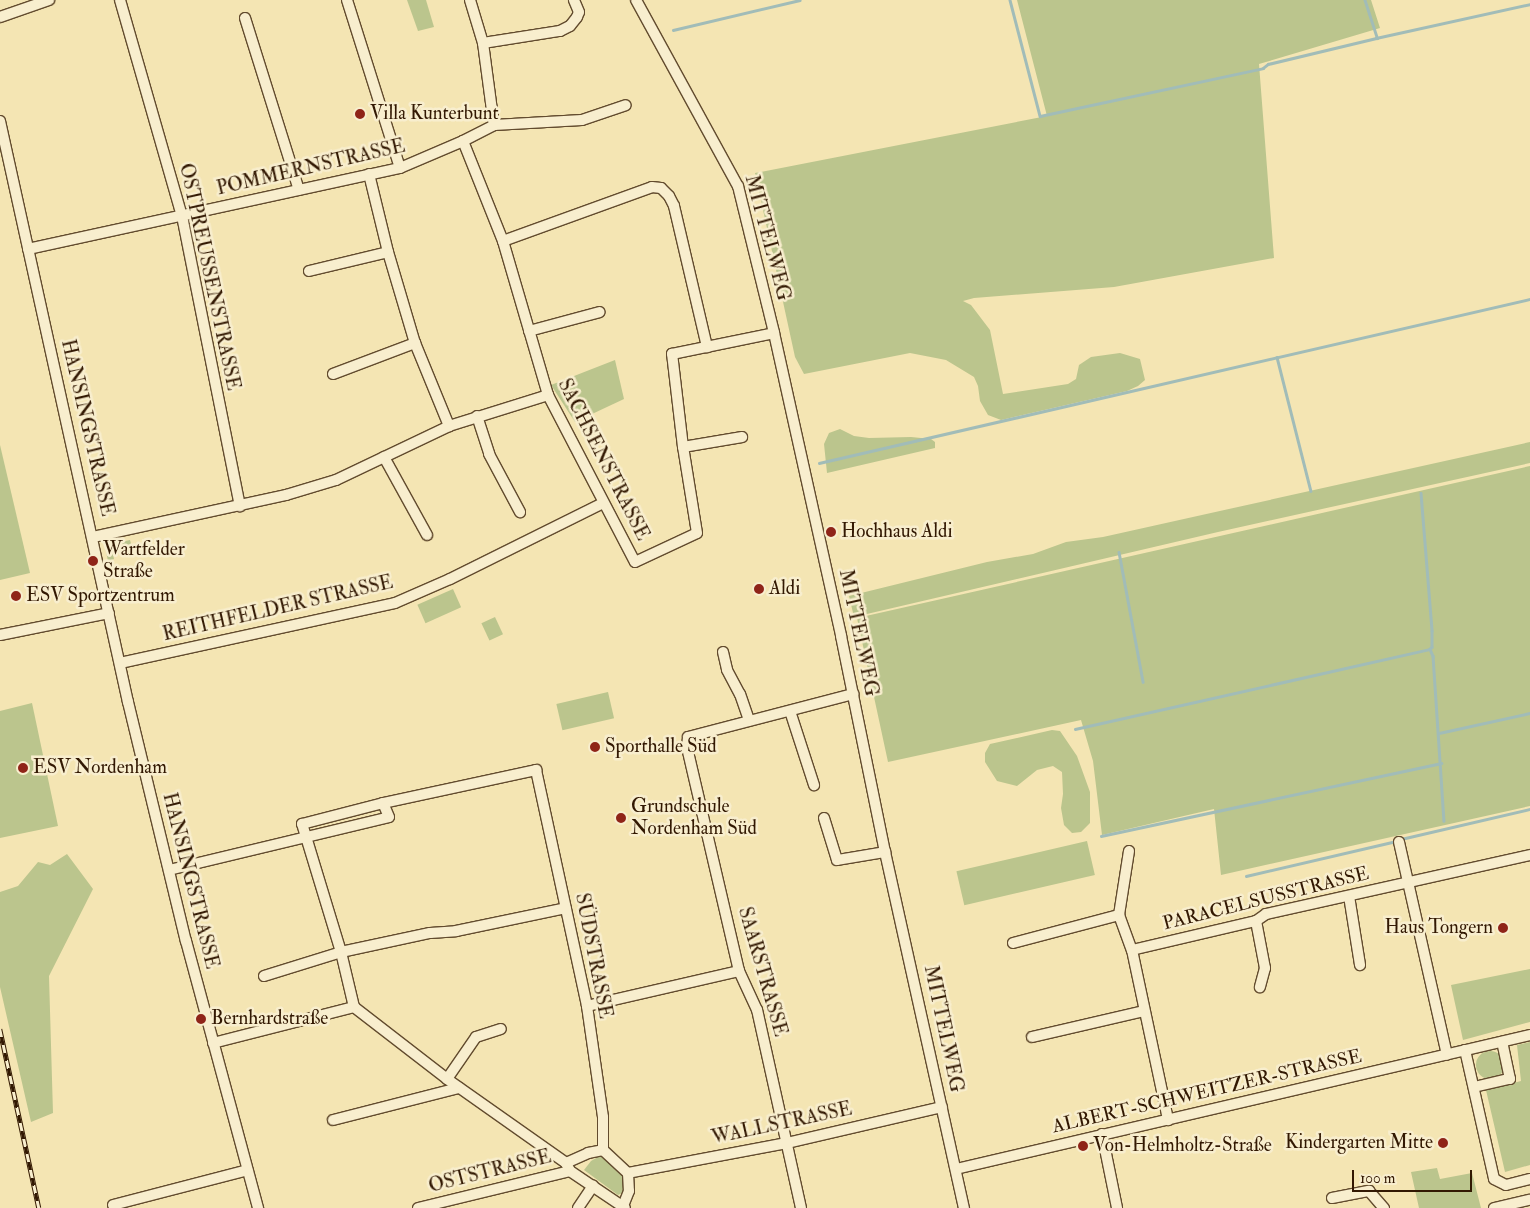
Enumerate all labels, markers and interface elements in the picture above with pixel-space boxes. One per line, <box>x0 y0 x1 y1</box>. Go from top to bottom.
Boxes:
place label: Villa Kunterbunt <box>370 103 499 125</box>
marker: Villa Kunterbunt <box>354 108 366 120</box>
street label: POMMERNSTRASSE <box>215 135 407 201</box>
street label: OSTPREUSSENSTRASSE <box>174 161 244 393</box>
street label: MITTELWEG <box>739 173 795 303</box>
street label: HANSINGSTRASSE <box>56 337 118 519</box>
street label: SACHSENSTRASSE <box>552 375 654 545</box>
place label: Hochhaus Aldi <box>841 521 952 543</box>
marker: Hochhaus Aldi <box>825 526 837 538</box>
place label: Wartfelder Straße <box>103 539 185 583</box>
marker: Wartfelder Straße <box>87 555 99 567</box>
street label: MITTELWEG <box>833 567 883 699</box>
street label: REITHFELDER STRASSE <box>161 571 395 647</box>
place label: Aldi <box>769 578 800 600</box>
marker: Aldi <box>753 583 765 595</box>
place label: ESV Sportzentrum <box>26 585 175 607</box>
marker: ESV Sportzentrum <box>10 590 22 602</box>
place label: Sporthalle Süd <box>605 736 717 758</box>
marker: Sporthalle Süd <box>589 741 601 753</box>
place label: ESV Nordenham <box>33 757 167 779</box>
marker: ESV Nordenham <box>17 762 29 774</box>
street label: HANSINGSTRASSE <box>157 791 223 971</box>
place label: Grundschule Nordenham Süd <box>631 796 757 840</box>
marker: Grundschule Nordenham Süd <box>615 812 627 824</box>
street label: PARACELSUSSTRASSE <box>1161 862 1371 936</box>
street label: SÜDSTRASSE <box>570 891 616 1021</box>
street label: SAARSTRASSE <box>733 905 791 1039</box>
place label: Haus Tongern <box>1385 917 1493 939</box>
marker: Haus Tongern <box>1497 922 1509 934</box>
street label: MITTELWEG <box>918 963 968 1095</box>
place label: Bernhardstraße <box>211 1008 328 1030</box>
marker: Bernhardstraße <box>195 1013 207 1025</box>
street label: ALBERT-SCHWEITZER-STRASSE <box>1050 1045 1364 1139</box>
street label: WALLSTRASSE <box>710 1098 854 1150</box>
place label: Kindergarten Mitte <box>1285 1132 1433 1154</box>
place label: Von-Helmholtz-Straße <box>1093 1135 1272 1157</box>
marker: Kindergarten Mitte <box>1437 1137 1449 1149</box>
marker: Von-Helmholtz-Straße <box>1077 1140 1089 1152</box>
street label: OSTSTRASSE <box>426 1146 554 1198</box>
scale bar <box>1355 1160 1475 1192</box>
text: 100 m <box>1360 1169 1395 1188</box>

